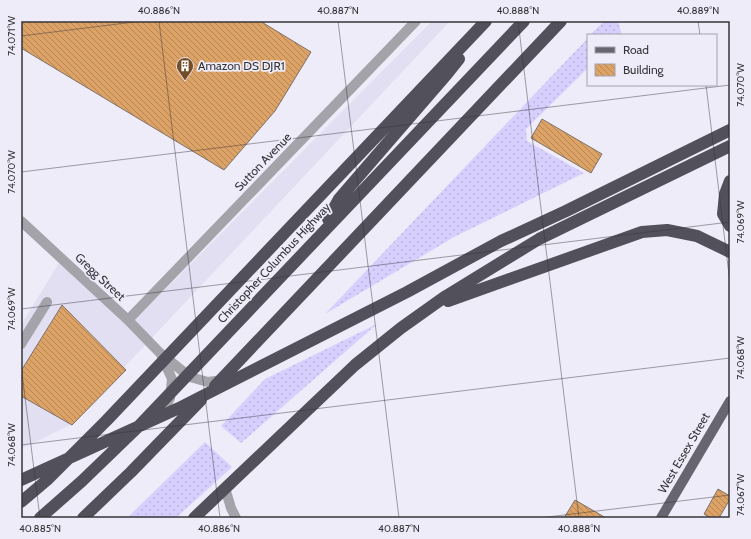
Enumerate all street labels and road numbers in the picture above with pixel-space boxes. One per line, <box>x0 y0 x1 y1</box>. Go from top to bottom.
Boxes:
street label: Sutton Avenue <box>231 129 294 194</box>
street label: Christopher Columbus Highway <box>214 199 333 326</box>
street label: Gregg Street <box>72 250 129 304</box>
street label: West Essex Street <box>654 410 713 496</box>

